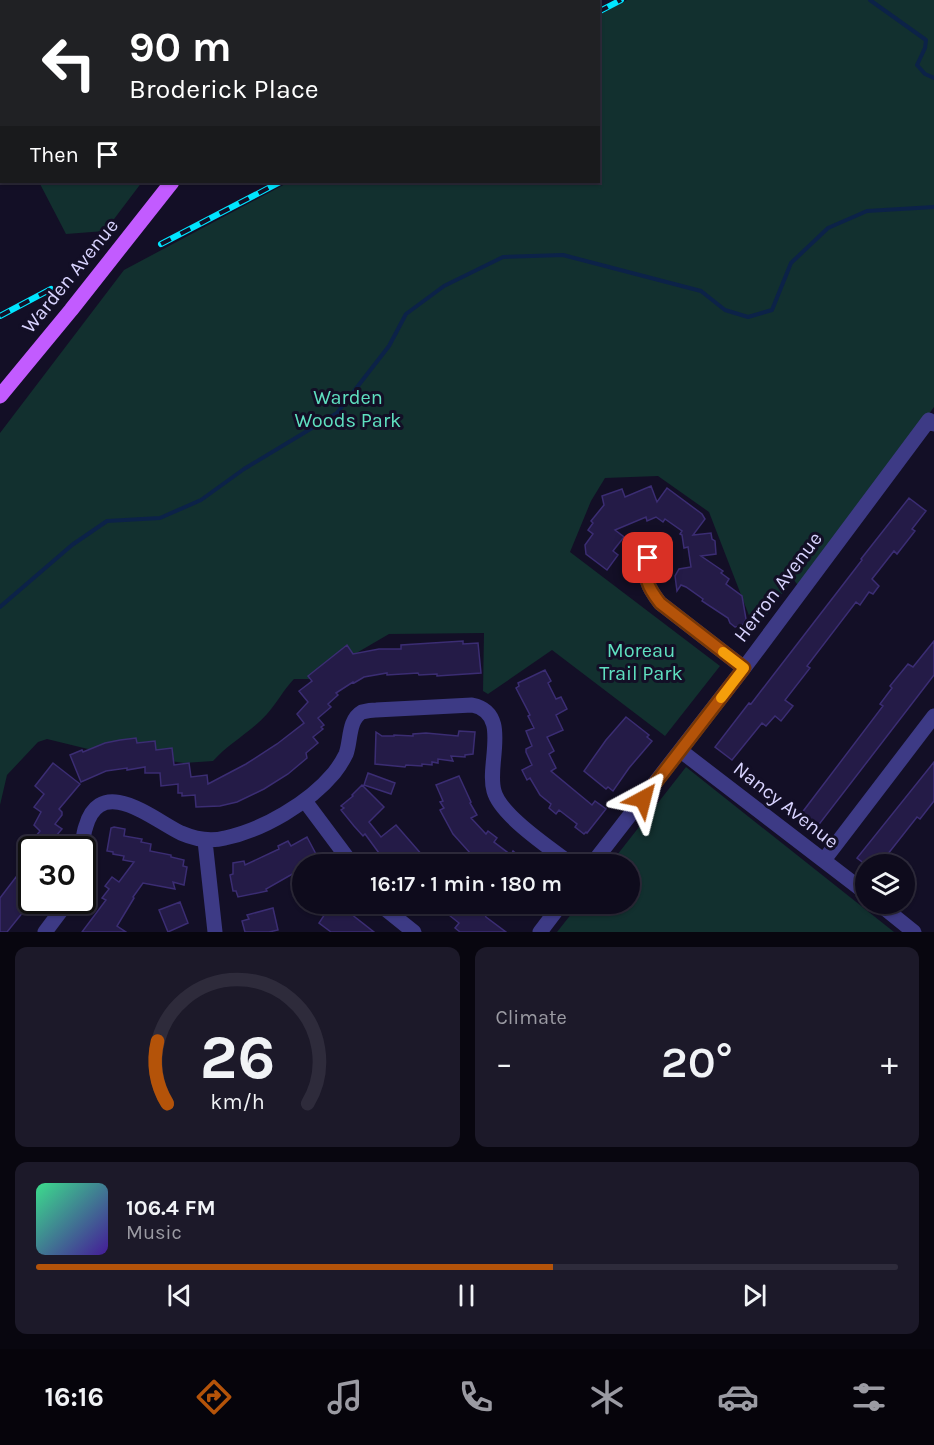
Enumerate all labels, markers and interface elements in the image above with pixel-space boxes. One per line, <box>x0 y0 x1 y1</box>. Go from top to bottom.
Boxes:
text: 90 m <box>129 22 232 72</box>
icon: left <box>30 24 108 102</box>
text: Broderick Place <box>129 73 319 105</box>
icon: arrive <box>91 138 124 171</box>
text: Then <box>30 142 79 168</box>
street label: Warden Avenue <box>17 214 123 338</box>
park label: Warden Woods Park <box>295 386 401 432</box>
street label: Herron Avenue <box>729 528 827 646</box>
pin <box>622 532 673 583</box>
icon: arrive <box>631 541 664 574</box>
park label: Moreau Trail Park <box>599 639 683 685</box>
street label: Nancy Avenue <box>729 757 843 853</box>
position arrow <box>611 767 675 831</box>
speed limit sign: 30 <box>18 836 96 914</box>
map controls <box>855 854 915 914</box>
button: layers <box>855 854 915 914</box>
text: 16:17 · 1 min · 180 m <box>370 871 562 897</box>
text: Climate <box>496 1006 567 1029</box>
text: 26 <box>199 1021 275 1094</box>
text: 20° <box>661 1036 733 1088</box>
text: − <box>496 1044 513 1082</box>
text: + <box>881 1044 898 1082</box>
text: km/h <box>210 1089 264 1114</box>
text: 106.4 FM <box>126 1195 216 1221</box>
text: Music <box>126 1221 182 1244</box>
icon: previous <box>163 1279 196 1312</box>
icon: pause <box>450 1279 483 1312</box>
icon: next <box>738 1279 771 1312</box>
icon: directions <box>193 1376 235 1418</box>
icon: music <box>324 1376 366 1418</box>
icon: phone <box>455 1376 497 1418</box>
icon: climate <box>586 1376 628 1418</box>
icon: car <box>717 1376 759 1418</box>
icon: filters <box>848 1376 890 1418</box>
text: 16:16 <box>44 1381 104 1413</box>

